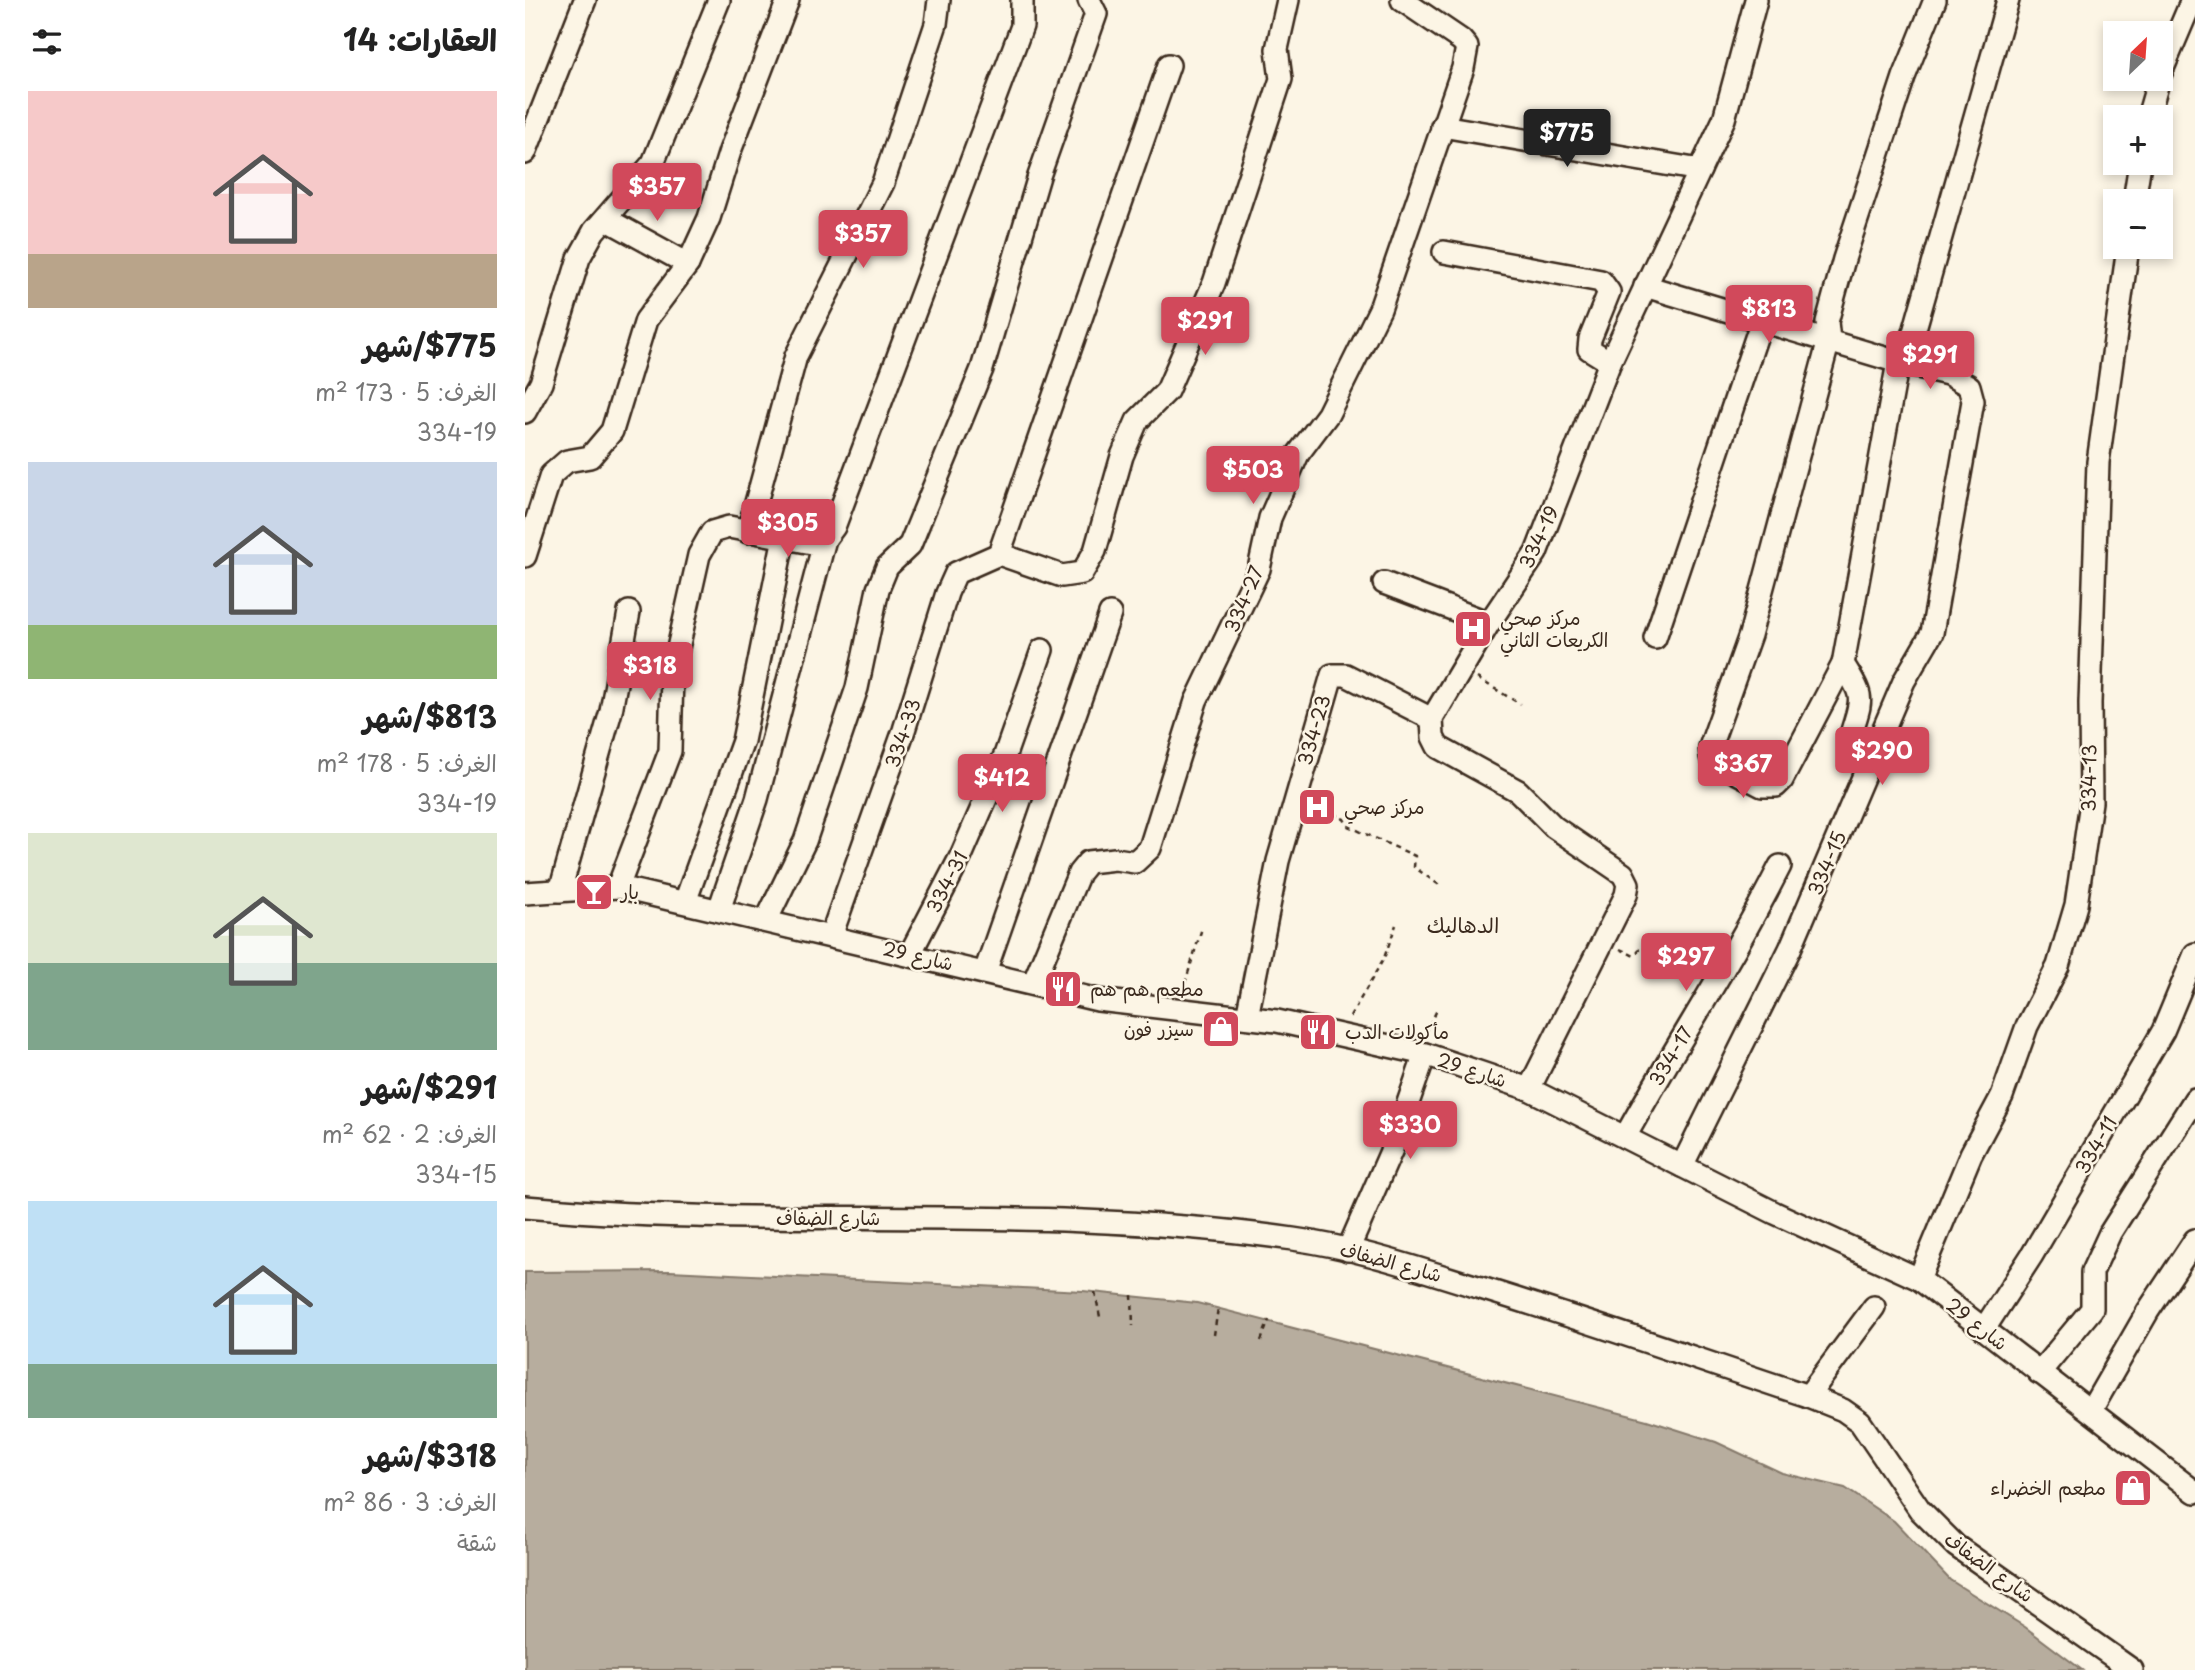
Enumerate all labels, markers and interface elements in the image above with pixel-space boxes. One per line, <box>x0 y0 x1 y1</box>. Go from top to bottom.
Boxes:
text: العقارات: 14 <box>343 16 497 61</box>
north arrow <box>2103 21 2173 91</box>
map controls <box>2103 21 2173 259</box>
icon: filters <box>28 23 66 61</box>
button: + <box>2103 105 2173 175</box>
pin: $775 <box>1526 110 1608 169</box>
text: $775 <box>1540 114 1594 149</box>
icon: home <box>200 136 326 262</box>
pin: $357 <box>616 164 698 223</box>
text: $357 <box>629 168 685 203</box>
button: − <box>2103 189 2173 259</box>
pin: $357 <box>822 210 904 270</box>
text: $357 <box>835 215 891 250</box>
pin: $813 <box>1728 286 1810 345</box>
text: $813 <box>1742 290 1796 325</box>
pin: $291 <box>1164 298 1246 357</box>
text: $291 <box>1177 302 1233 337</box>
text: $775/شهر <box>363 322 497 367</box>
pin: $291 <box>1889 332 1971 391</box>
text: $291 <box>1902 336 1958 371</box>
text: الغرف: 5 · 173 m² <box>315 374 497 409</box>
text: 334-19 <box>417 414 497 449</box>
pin: $503 <box>1212 447 1294 506</box>
text: $503 <box>1222 451 1284 486</box>
pin: $305 <box>747 500 829 559</box>
street label: 334-19 <box>1511 501 1565 573</box>
text: $305 <box>757 504 819 539</box>
icon: home <box>200 507 326 633</box>
street label: 334-27 <box>1217 561 1270 636</box>
place label: مركز صحي الكريعات الثاني <box>1500 603 1608 657</box>
hospital icon: مركز صحي الكريعات الثاني <box>1452 608 1494 650</box>
pin: $318 <box>609 642 691 702</box>
text: $318 <box>623 647 677 682</box>
street label: 334-23 <box>1290 691 1336 768</box>
text: $813/شهر <box>363 693 497 738</box>
street label: 334-33 <box>877 694 927 771</box>
pin: $290 <box>1841 728 1923 787</box>
text: $290 <box>1851 732 1913 767</box>
pin: $367 <box>1702 740 1784 800</box>
street label: 334-13 <box>2073 744 2103 812</box>
text: الغرف: 5 · 178 m² <box>316 745 497 780</box>
text: $367 <box>1714 745 1772 780</box>
pin: $412 <box>961 754 1043 814</box>
text: $412 <box>974 759 1030 794</box>
text: 334-19 <box>417 785 497 820</box>
hospital icon: مركز صحي <box>1296 786 1338 828</box>
place label: مركز صحي <box>1344 792 1425 824</box>
street label: 334-15 <box>1800 826 1852 899</box>
street label: 334-31 <box>919 846 974 917</box>
bar icon: بار <box>573 871 615 913</box>
place label: بار <box>619 877 639 905</box>
icon: home <box>200 878 326 1004</box>
district label: الدهاليك <box>1427 908 1499 940</box>
street label: شارع 29 <box>880 933 956 978</box>
pin: $297 <box>1645 934 1727 993</box>
text: $297 <box>1657 938 1715 973</box>
restaurant icon: مطعم هم هم <box>1042 968 1084 1010</box>
place label: مطعم هم هم <box>1090 974 1204 1004</box>
shop icon: سيزر فون <box>1200 1008 1242 1050</box>
restaurant icon: مأكولات الدب <box>1297 1011 1339 1053</box>
place label: سيزر فون <box>1124 1014 1194 1042</box>
place label: مأكولات الدب <box>1345 1017 1449 1045</box>
street label: 334-17 <box>1641 1020 1699 1091</box>
street label: شارع 29 <box>1434 1045 1511 1094</box>
text: $291/شهر <box>362 1064 497 1109</box>
pin: $330 <box>1369 1102 1451 1161</box>
text: $330 <box>1379 1106 1441 1141</box>
street label: 334-11 <box>2067 1110 2123 1179</box>
text: الغرف: 2 · 62 m² <box>322 1116 497 1151</box>
text: 334-15 <box>415 1156 497 1191</box>
street label: شارع الضفاف <box>776 1203 880 1232</box>
street label: شارع الضفاف <box>1337 1234 1445 1289</box>
icon: home <box>200 1247 326 1373</box>
street label: شارع 29 <box>1940 1290 2014 1357</box>
text: $318/شهر <box>364 1432 497 1477</box>
shop icon: مطعم الخضراء <box>2112 1467 2154 1509</box>
place label: مطعم الخضراء <box>1990 1473 2106 1503</box>
text: الغرف: 3 · 86 m² <box>323 1484 497 1519</box>
text: شقة <box>457 1524 497 1559</box>
street label: شارع الضفاف <box>1939 1524 2040 1609</box>

